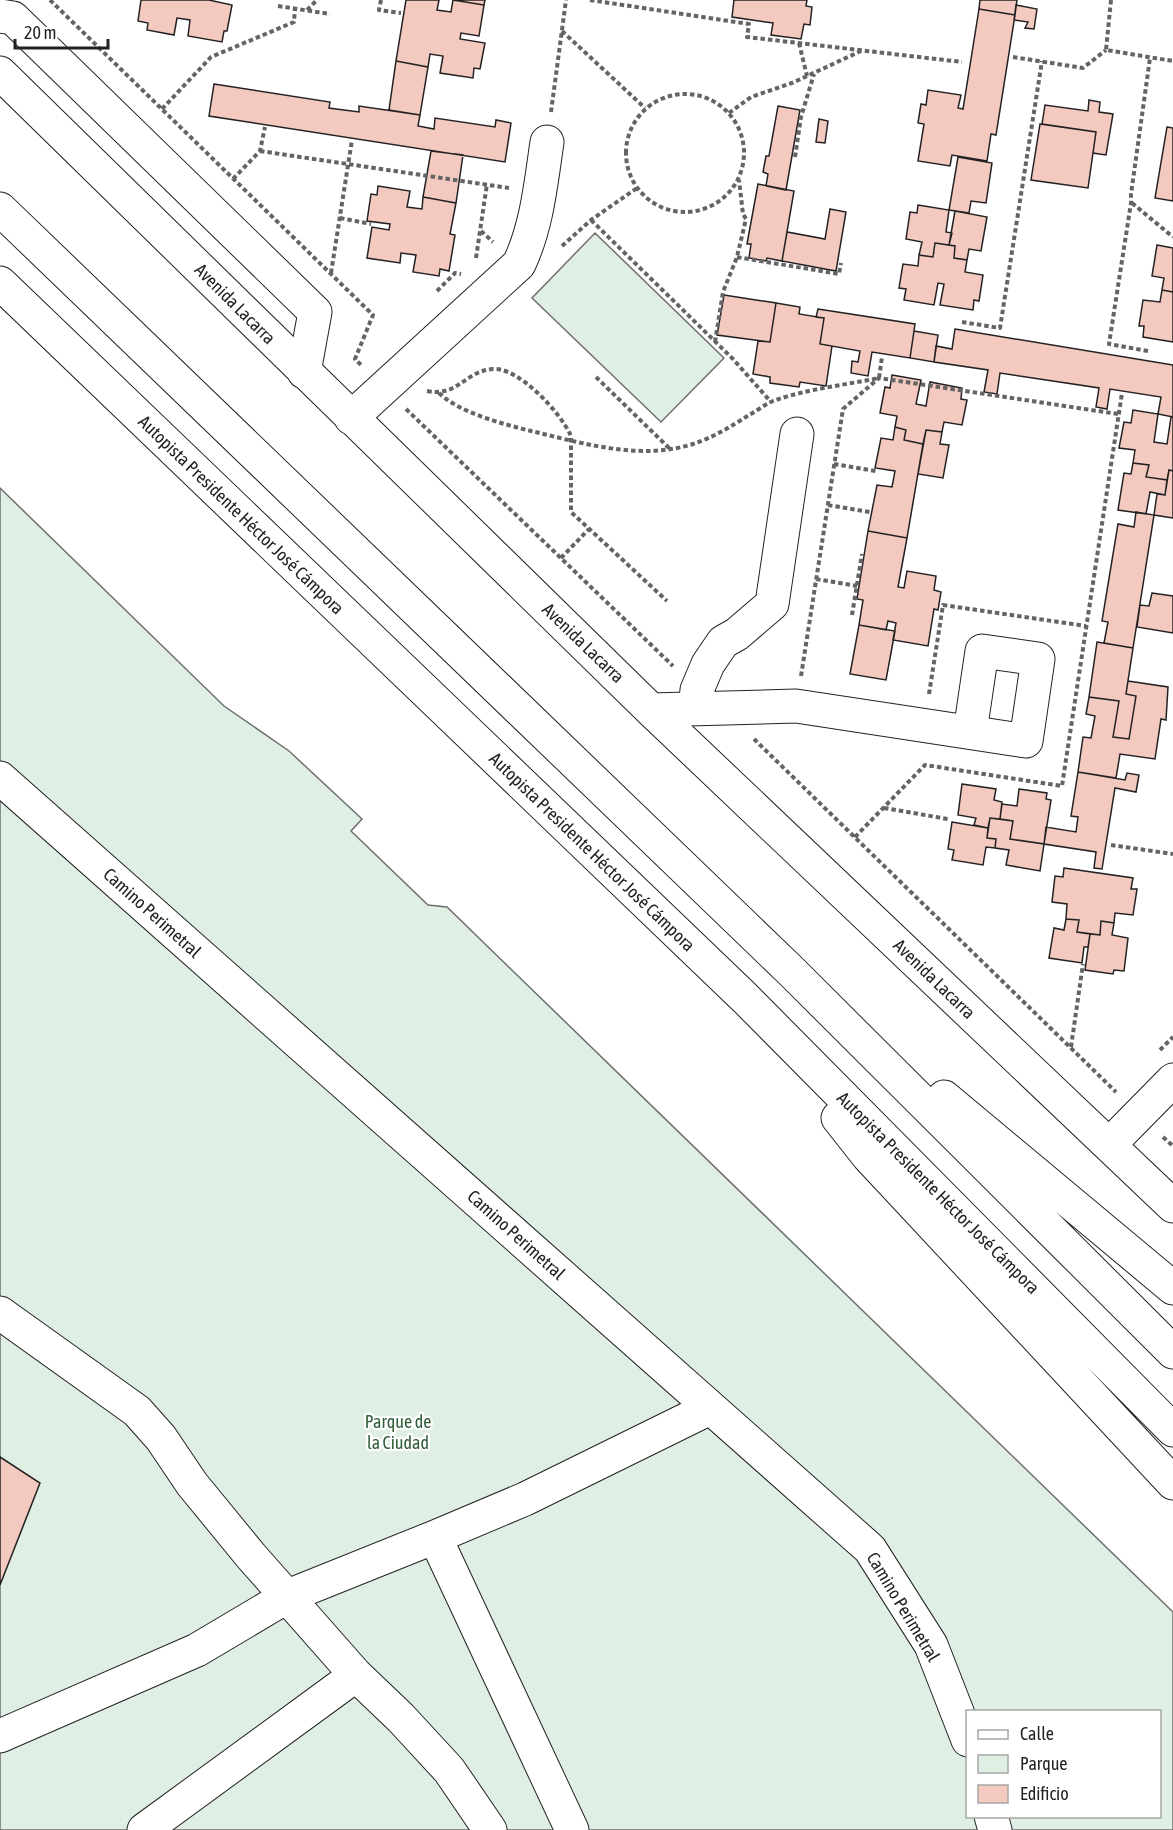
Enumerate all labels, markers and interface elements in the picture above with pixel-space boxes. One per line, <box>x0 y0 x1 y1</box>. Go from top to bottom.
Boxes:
scale bar <box>15 12 108 50</box>
text: 20 m <box>24 22 56 43</box>
street label: Avenida Lacarra <box>191 259 280 348</box>
street label: Autopista Presidente Héctor José Cámpora <box>134 411 348 619</box>
street label: Avenida Lacarra <box>538 598 629 687</box>
street label: Autopista Presidente Héctor José Cámpora <box>485 748 699 956</box>
street label: Camino Perimetral <box>99 863 206 962</box>
street label: Avenida Lacarra <box>889 934 980 1023</box>
street label: Autopista Presidente Héctor José Cámpora <box>833 1087 1044 1298</box>
street label: Camino Perimetral <box>463 1185 570 1284</box>
park label: Parque de la Ciudad <box>365 1411 431 1453</box>
street label: Camino Perimetral <box>863 1548 944 1665</box>
legend <box>966 1710 1161 1818</box>
text: Calle <box>1020 1723 1054 1744</box>
text: Parque <box>1020 1753 1068 1774</box>
text: Edificio <box>1020 1783 1069 1804</box>

